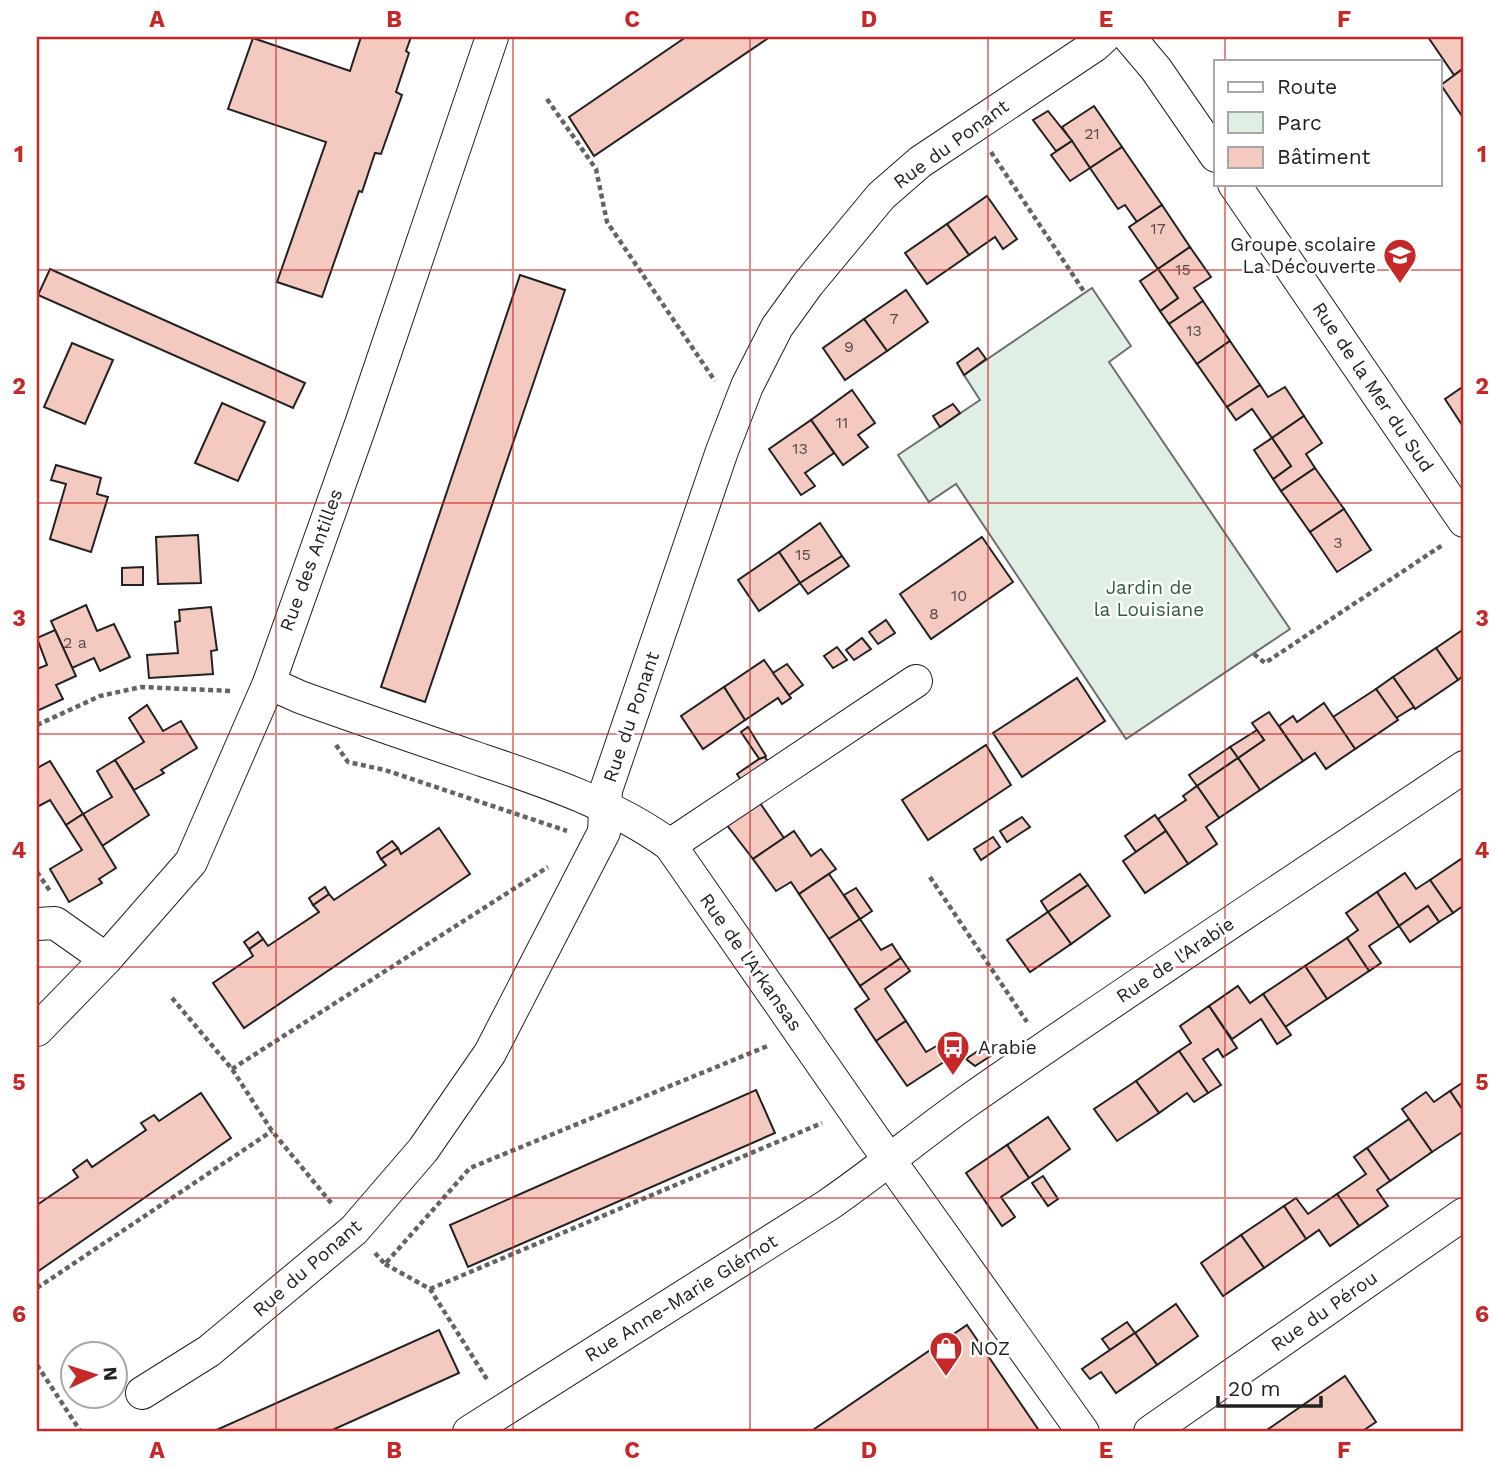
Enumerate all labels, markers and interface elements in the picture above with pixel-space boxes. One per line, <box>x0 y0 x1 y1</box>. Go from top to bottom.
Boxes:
text: A <box>149 6 165 33</box>
text: B <box>386 6 402 33</box>
text: C <box>624 6 640 33</box>
text: D <box>861 6 877 33</box>
text: E <box>1099 6 1113 33</box>
text: F <box>1337 6 1351 33</box>
legend <box>1214 60 1442 186</box>
text: Route <box>1277 74 1337 99</box>
street label: Rue du Ponant <box>889 95 1013 193</box>
text: Parc <box>1277 110 1322 135</box>
house number: 21 <box>1084 124 1100 143</box>
text: 1 <box>14 141 24 168</box>
text: 1 <box>1477 141 1487 168</box>
text: Bâtiment <box>1277 144 1371 169</box>
house number: 17 <box>1150 219 1166 238</box>
place label: Groupe scolaire La Découverte <box>1230 233 1376 278</box>
school or university icon: Groupe scolaire La Découverte <box>1381 236 1419 285</box>
house number: 15 <box>1175 260 1191 279</box>
street label: Rue de la Mer du Sud <box>1307 298 1439 476</box>
house number: 7 <box>890 309 899 328</box>
house number: 13 <box>1186 321 1202 340</box>
house number: 9 <box>844 337 854 356</box>
text: 2 <box>12 373 26 400</box>
text: 2 <box>1475 373 1489 400</box>
house number: 11 <box>836 413 848 432</box>
house number: 13 <box>792 439 808 458</box>
street label: Rue des Antilles <box>275 486 347 634</box>
house number: 3 <box>1333 533 1343 552</box>
house number: 15 <box>795 545 811 564</box>
park label: Jardin de la Louisiane <box>1094 576 1204 621</box>
house number: 10 <box>951 586 967 605</box>
house number: 8 <box>929 604 939 623</box>
text: 3 <box>12 605 26 632</box>
text: 3 <box>1475 605 1489 632</box>
house number: 2 a <box>63 633 87 652</box>
street label: Rue du Ponant <box>598 649 664 785</box>
text: 4 <box>12 837 27 864</box>
text: 4 <box>1475 837 1490 864</box>
street label: Rue de l'Arkansas <box>695 889 807 1035</box>
street label: Rue de l'Arabie <box>1112 912 1238 1008</box>
bus stop icon: Arabie <box>934 1028 972 1077</box>
place label: Arabie <box>978 1036 1037 1059</box>
text: 5 <box>12 1069 26 1096</box>
text: 5 <box>1475 1069 1489 1096</box>
street label: Rue du Ponant <box>248 1214 366 1322</box>
street label: Rue Anne-Marie Glémot <box>581 1229 781 1367</box>
street label: Rue du Pérou <box>1266 1266 1382 1356</box>
text: 6 <box>12 1301 26 1328</box>
text: 6 <box>1475 1301 1489 1328</box>
shop icon: NOZ <box>927 1329 965 1378</box>
place label: NOZ <box>970 1337 1010 1360</box>
north arrow <box>60 1340 130 1410</box>
scale bar <box>1218 1364 1321 1408</box>
text: N <box>98 1366 122 1382</box>
text: 20 m <box>1228 1376 1280 1401</box>
text: A <box>149 1437 165 1464</box>
text: B <box>386 1437 402 1464</box>
text: C <box>624 1437 640 1464</box>
text: D <box>861 1437 877 1464</box>
text: E <box>1099 1437 1113 1464</box>
text: F <box>1337 1437 1351 1464</box>

